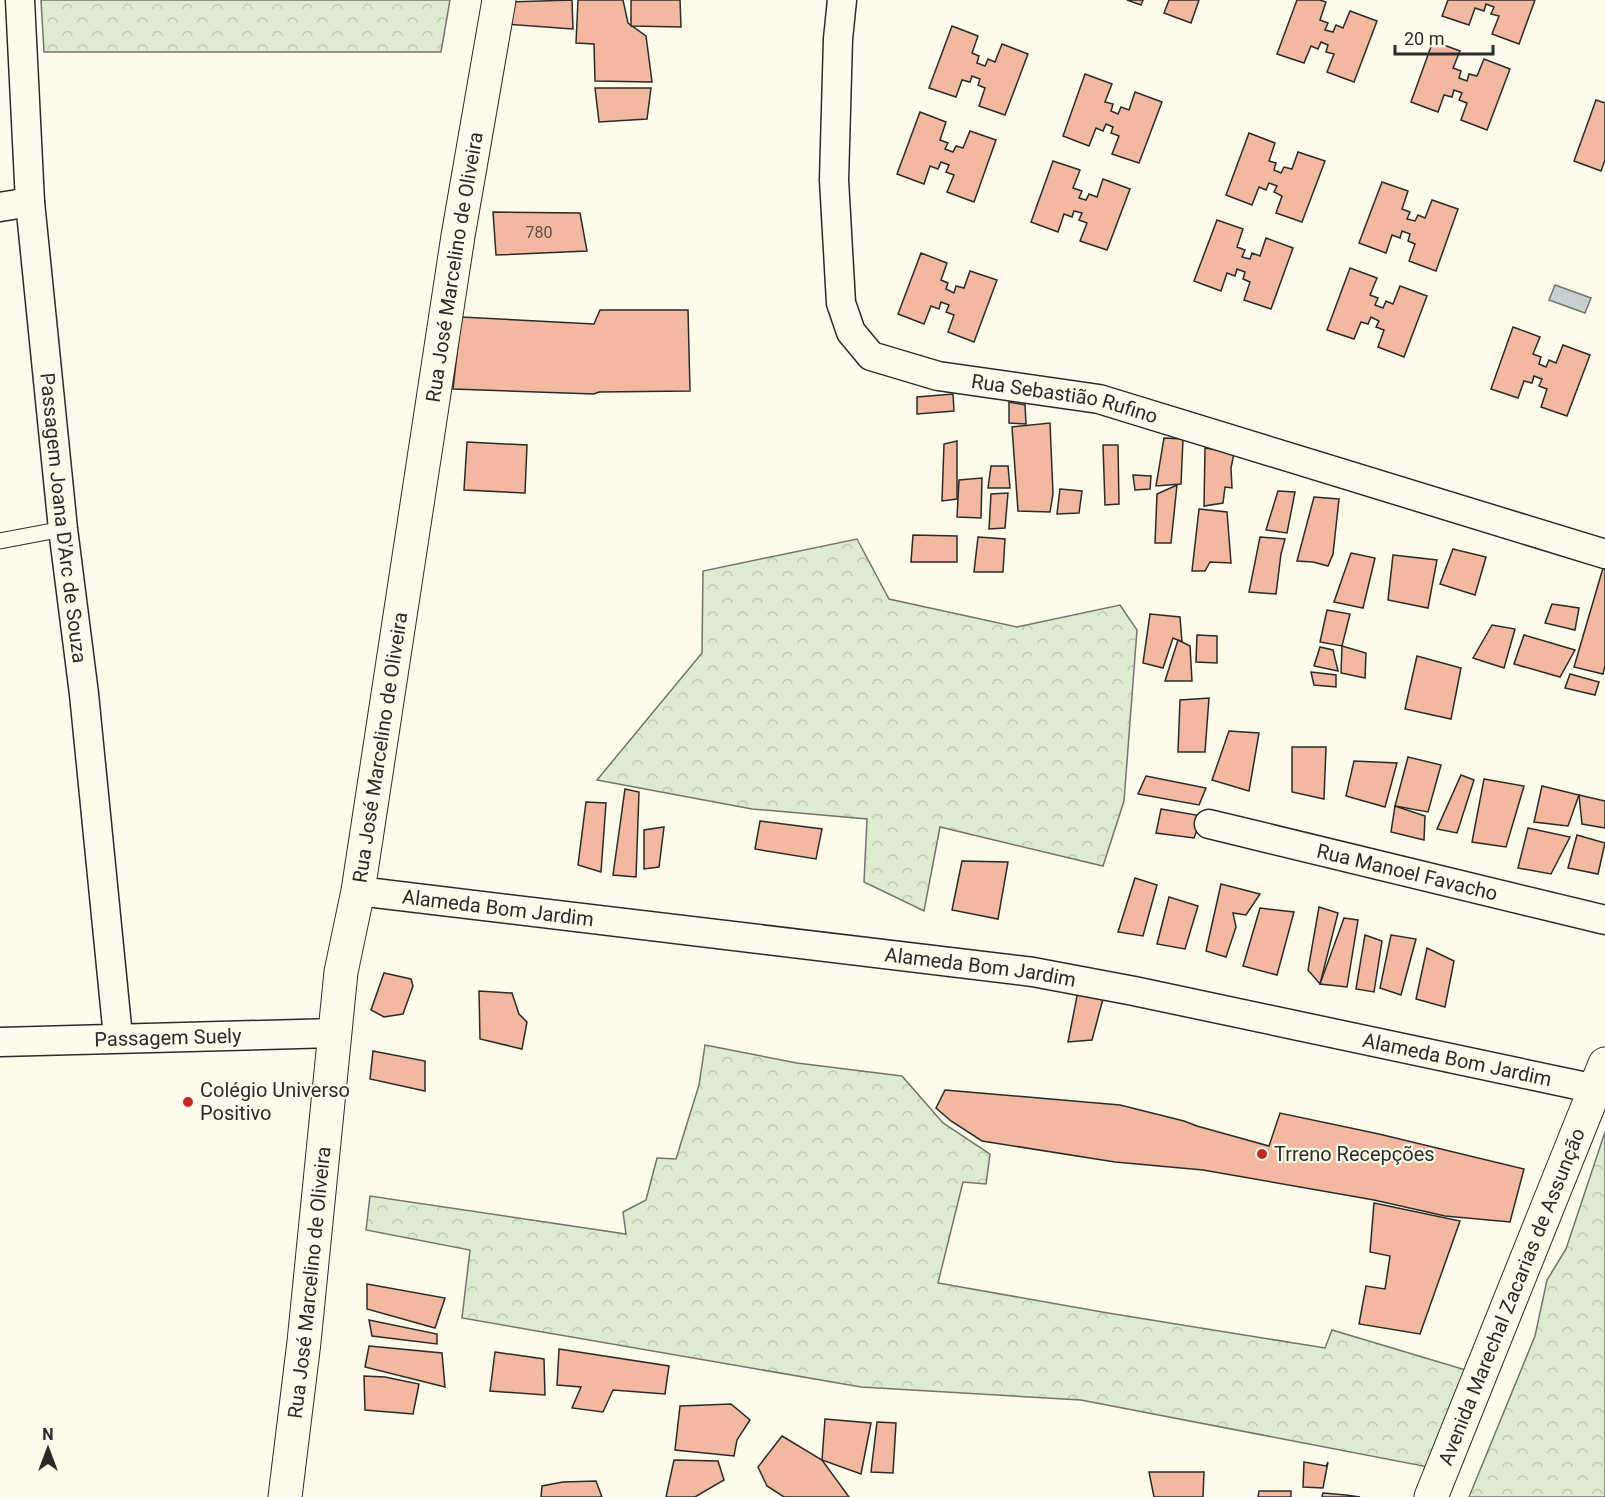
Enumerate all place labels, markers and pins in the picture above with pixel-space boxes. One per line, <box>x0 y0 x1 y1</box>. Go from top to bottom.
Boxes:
place label: Colégio Universo Positivo <box>200 1078 350 1125</box>
marker: Colégio Universo Positivo <box>181 1095 195 1109</box>
place label: Trreno Recepções <box>1274 1142 1435 1166</box>
marker: Trreno Recepções <box>1255 1147 1269 1161</box>

